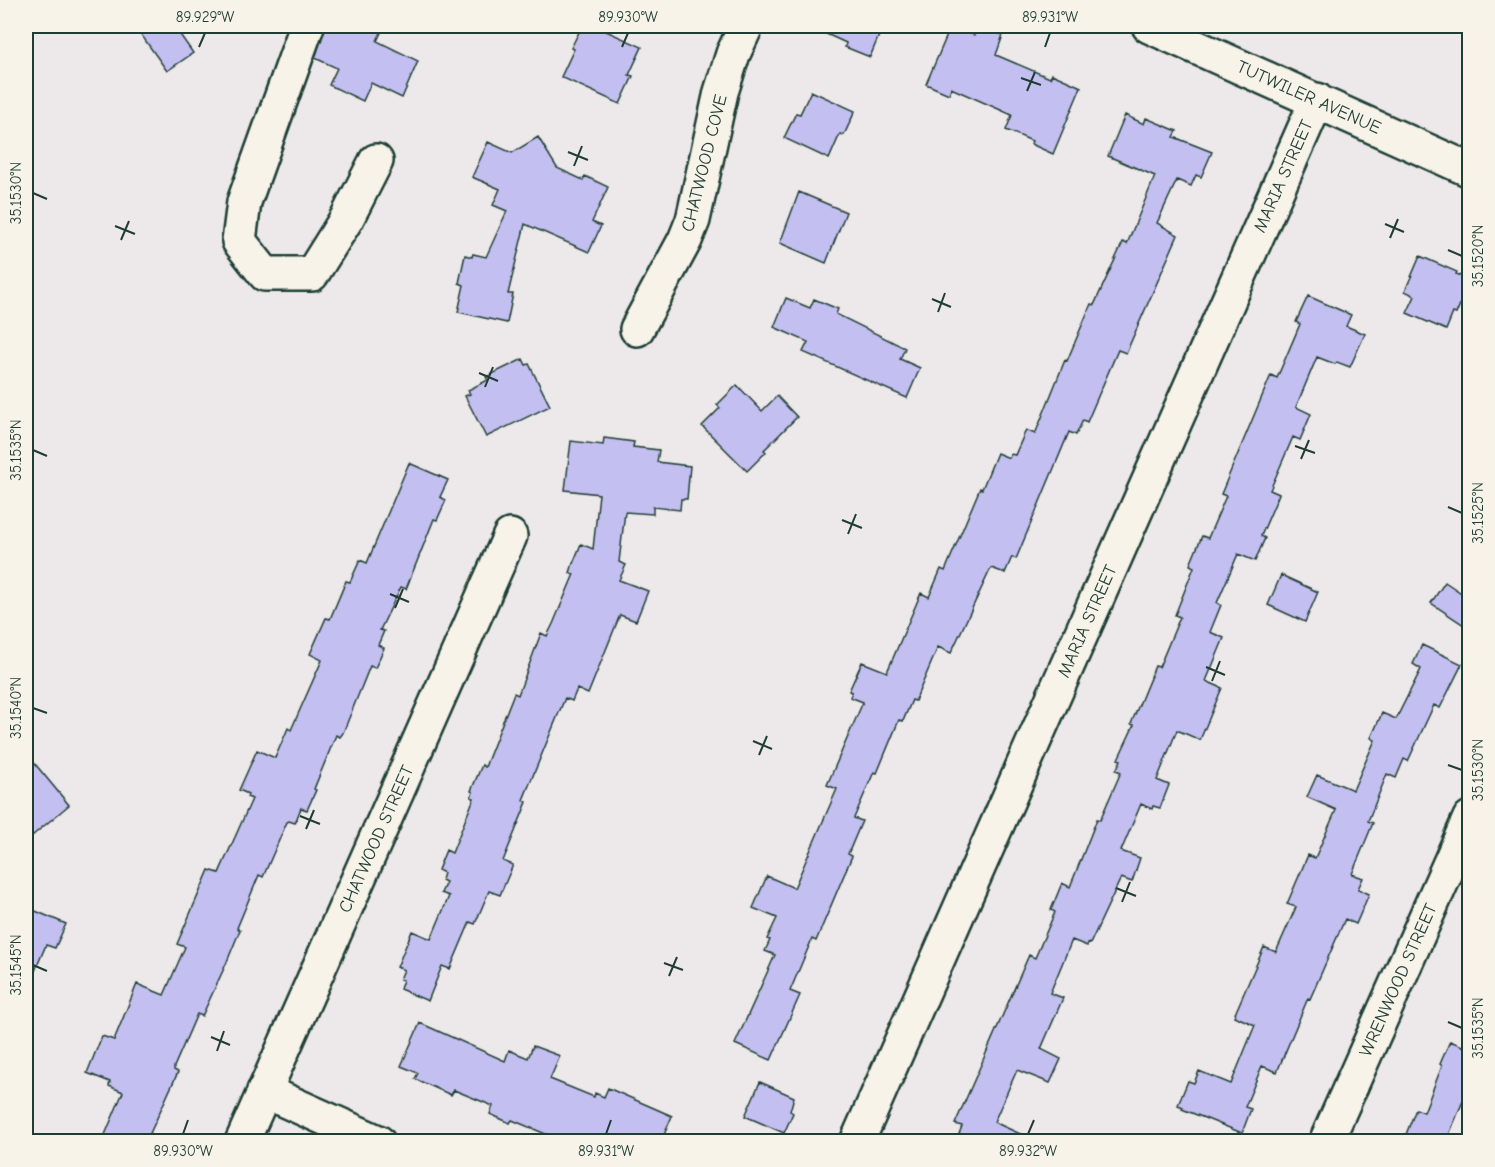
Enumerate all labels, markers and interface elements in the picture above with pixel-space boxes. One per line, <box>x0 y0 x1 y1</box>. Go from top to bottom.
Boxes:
text: 89.929°W <box>176 8 234 26</box>
text: 89.930°W <box>598 8 658 26</box>
text: 89.931°W <box>1022 8 1078 26</box>
street label: TUTWILER AVENUE <box>1233 56 1384 139</box>
street label: CHATWOOD COVE <box>677 92 732 234</box>
street label: MARIA STREET <box>1249 116 1318 236</box>
text: 35.1530°N <box>7 162 25 224</box>
text: 35.1520°N <box>1469 225 1487 287</box>
text: 35.1535°N <box>7 419 25 481</box>
text: 35.1525°N <box>1469 482 1487 544</box>
street label: MARIA STREET <box>1053 561 1122 681</box>
text: 35.1540°N <box>7 677 25 739</box>
text: 35.1530°N <box>1469 739 1487 801</box>
street label: CHATWOOD STREET <box>335 762 419 916</box>
street label: WRENWOOD STREET <box>1355 900 1442 1060</box>
text: 35.1545°N <box>7 934 25 996</box>
text: 35.1535°N <box>1469 997 1487 1059</box>
text: 89.930°W <box>153 1142 213 1160</box>
text: 89.931°W <box>578 1142 634 1160</box>
text: 89.932°W <box>999 1142 1057 1160</box>

